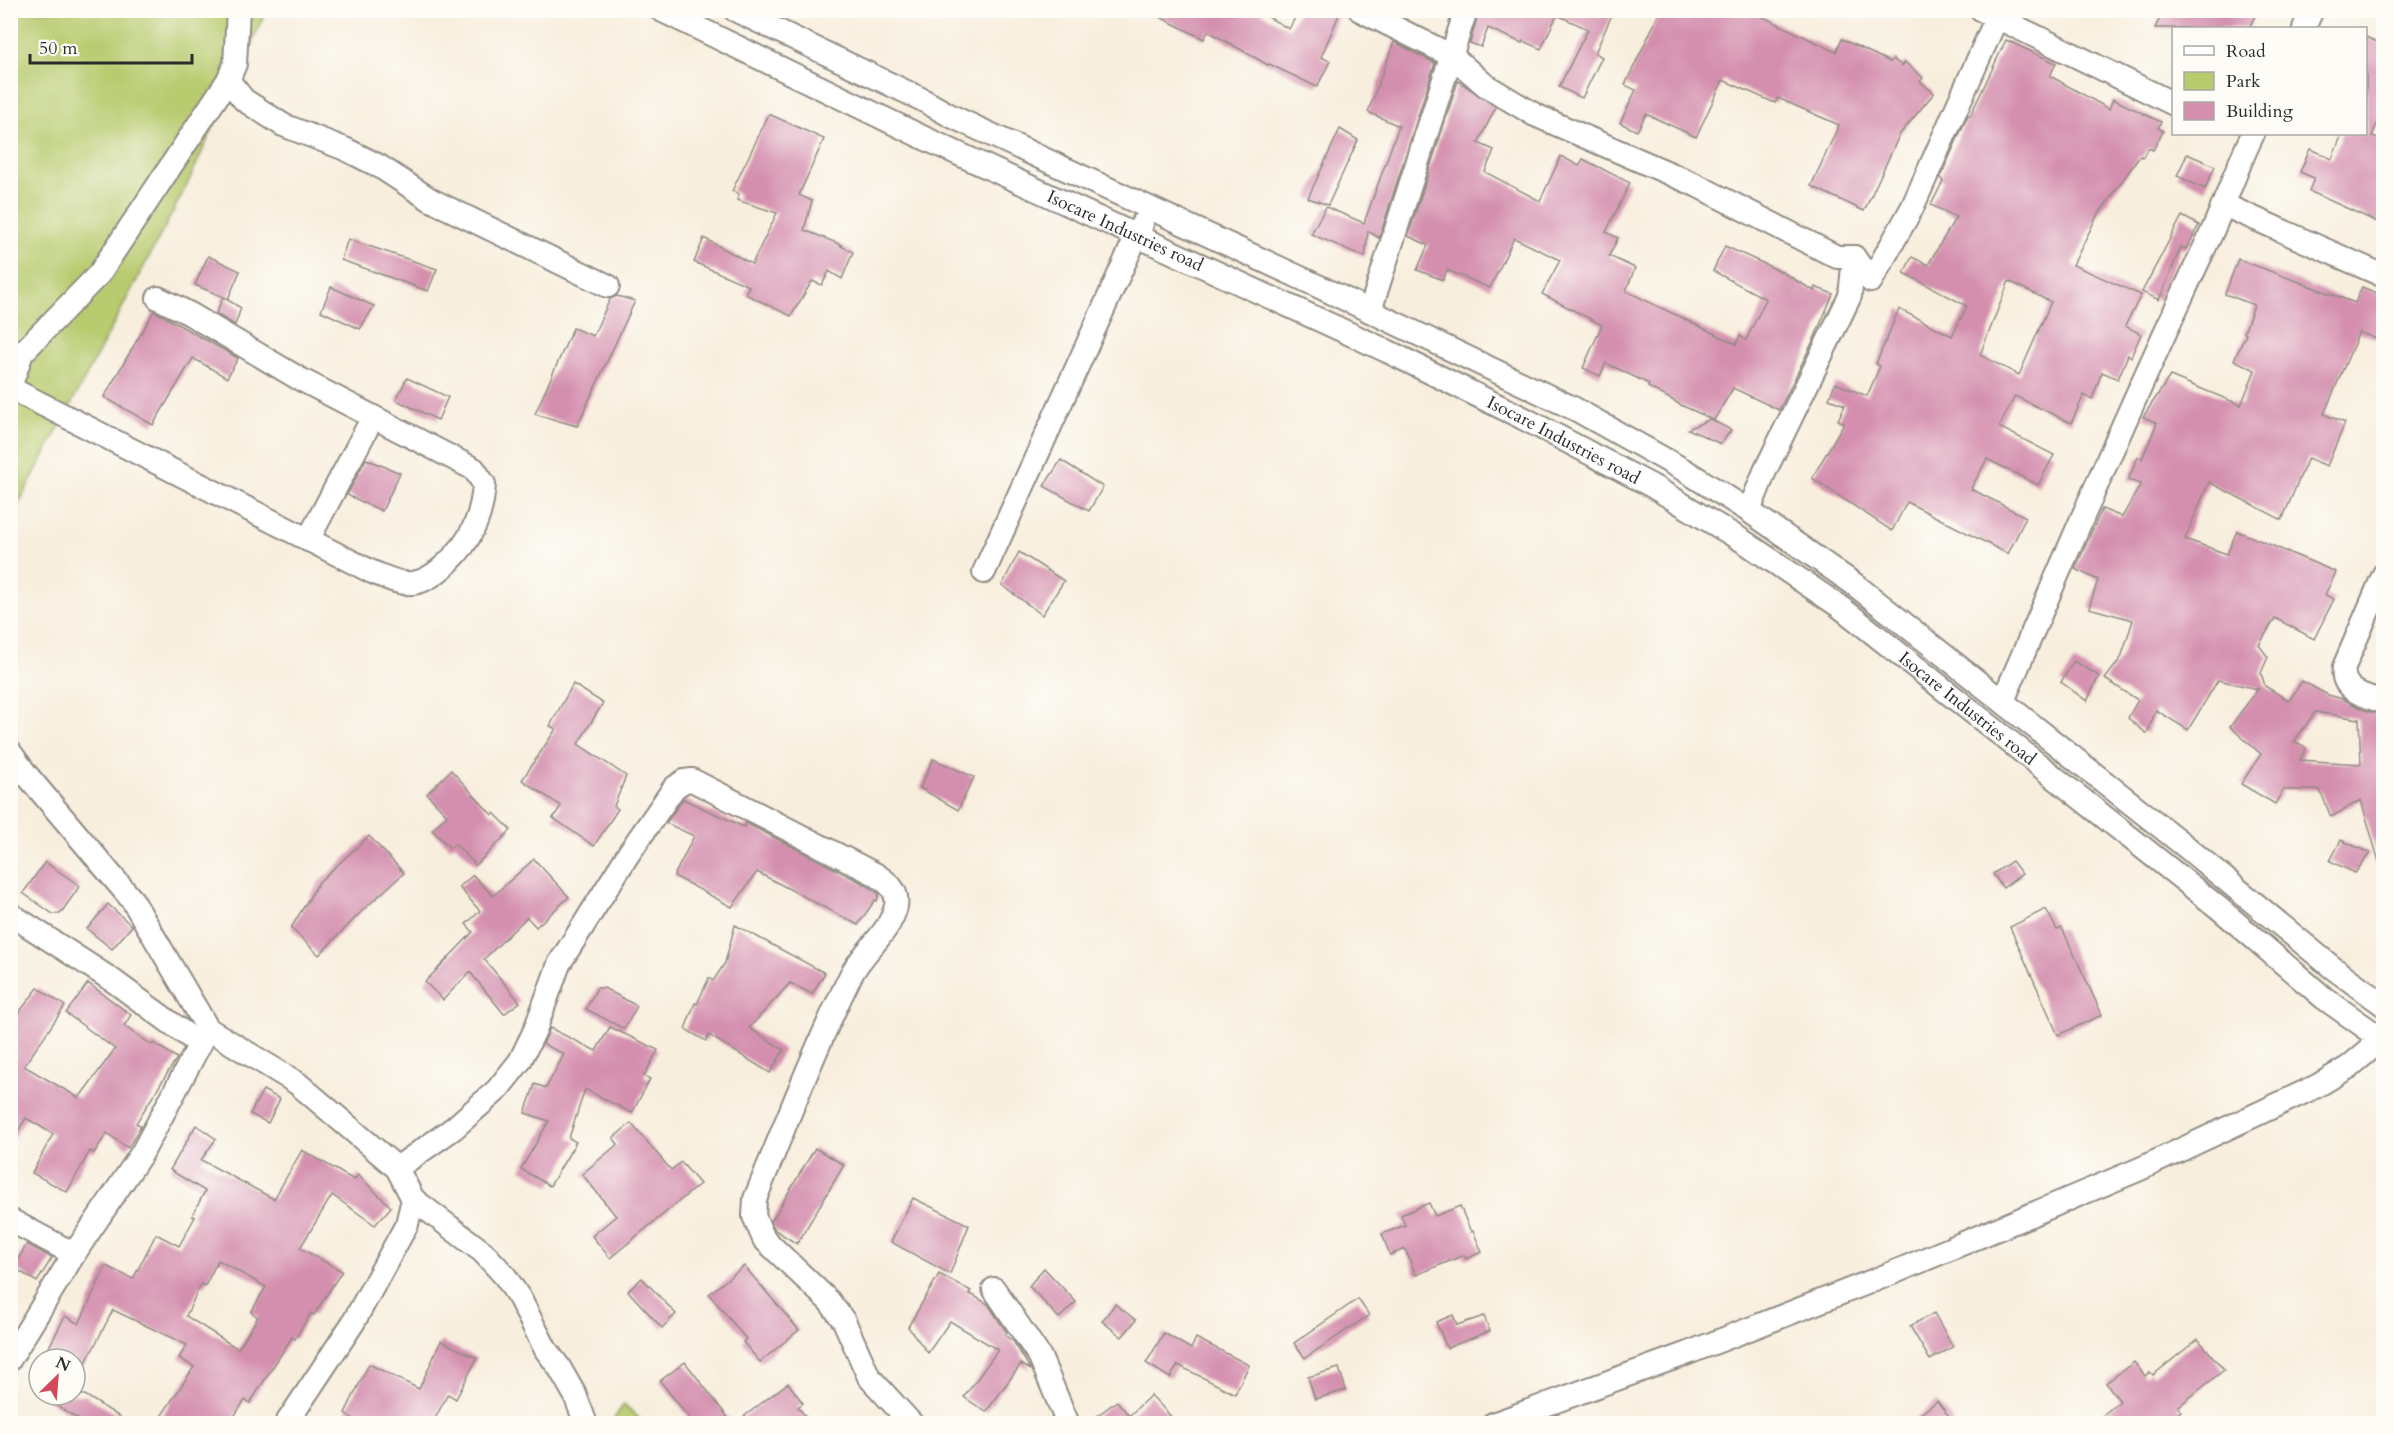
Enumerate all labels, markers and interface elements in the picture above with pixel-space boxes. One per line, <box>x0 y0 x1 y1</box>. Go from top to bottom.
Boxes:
scale bar <box>30 27 192 65</box>
legend <box>2172 27 2367 135</box>
text: 50 m <box>39 36 78 61</box>
text: Road <box>2226 39 2266 64</box>
text: Park <box>2226 69 2261 94</box>
text: Building <box>2226 99 2294 124</box>
street label: Isocare Industries road <box>1043 184 1208 277</box>
street label: Isocare Industries road <box>1483 390 1645 490</box>
street label: Isocare Industries road <box>1893 646 2042 771</box>
north arrow <box>27 1347 87 1407</box>
text: N <box>52 1351 74 1377</box>

